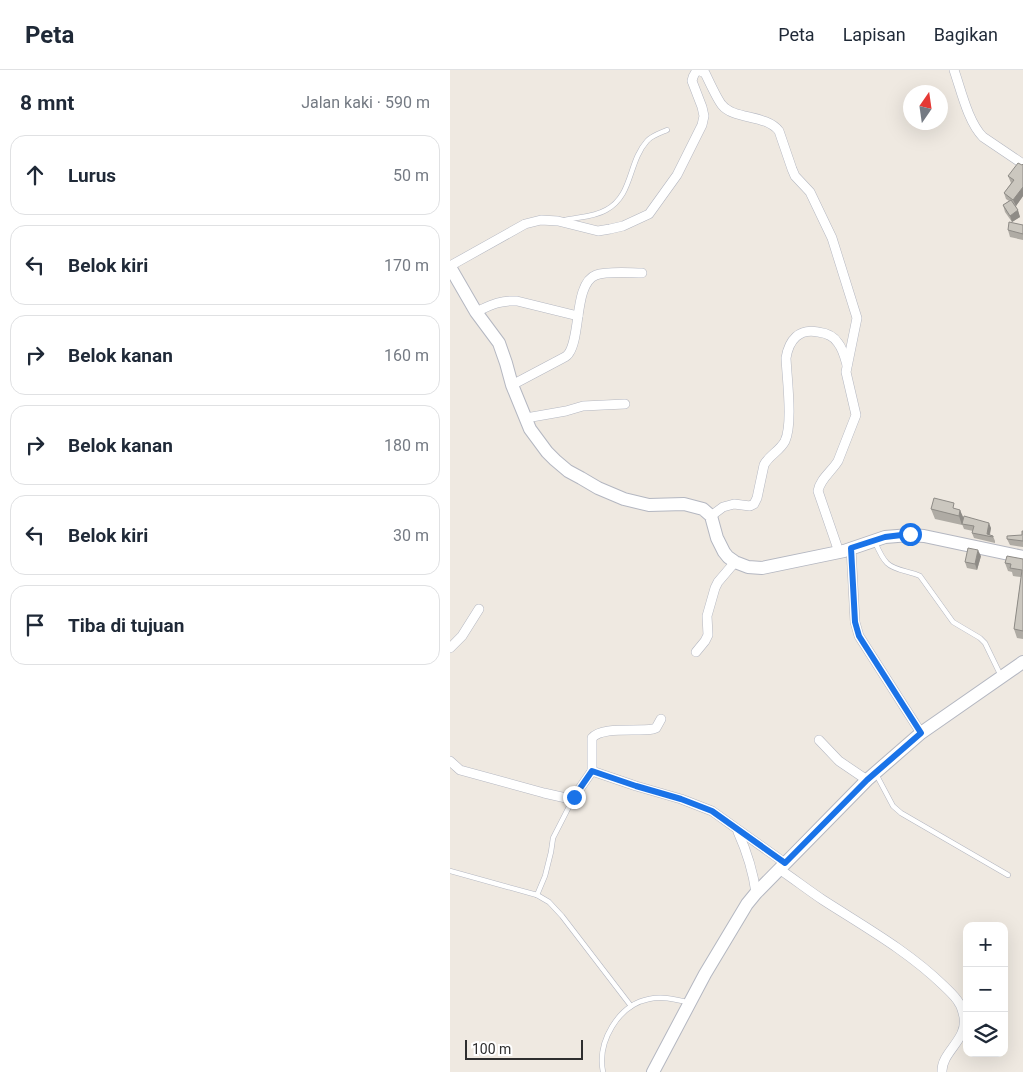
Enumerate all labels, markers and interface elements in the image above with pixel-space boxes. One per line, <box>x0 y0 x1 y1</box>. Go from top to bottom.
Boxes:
text: Peta <box>25 21 74 49</box>
text: Peta <box>778 24 815 45</box>
text: Lapisan <box>843 24 906 45</box>
text: Bagikan <box>934 24 998 45</box>
north arrow <box>903 85 948 130</box>
text: 8 mnt <box>20 91 74 115</box>
text: Jalan kaki · 590 m <box>301 93 430 112</box>
icon: ahead <box>21 161 49 189</box>
text: Lurus <box>68 164 116 187</box>
text: 50 m <box>393 166 429 185</box>
icon: left <box>21 251 49 279</box>
text: Belok kiri <box>68 254 148 277</box>
text: 170 m <box>384 256 429 275</box>
icon: right <box>21 341 49 369</box>
text: Belok kanan <box>68 344 173 367</box>
text: 160 m <box>384 346 429 365</box>
icon: right <box>21 431 49 459</box>
text: Belok kanan <box>68 434 173 457</box>
text: 180 m <box>384 436 429 455</box>
icon: left <box>21 521 49 549</box>
route start <box>899 523 922 546</box>
text: Belok kiri <box>68 524 148 547</box>
text: 30 m <box>393 526 429 545</box>
icon: arrive <box>21 611 49 639</box>
text: Tiba di tujuan <box>68 614 184 637</box>
route end <box>563 786 586 809</box>
map controls <box>963 922 1008 1057</box>
button: + <box>963 922 1008 967</box>
button: − <box>963 967 1008 1012</box>
button: layers <box>963 1012 1008 1057</box>
scale bar <box>465 1037 582 1060</box>
text: 100 m <box>472 1041 511 1057</box>

